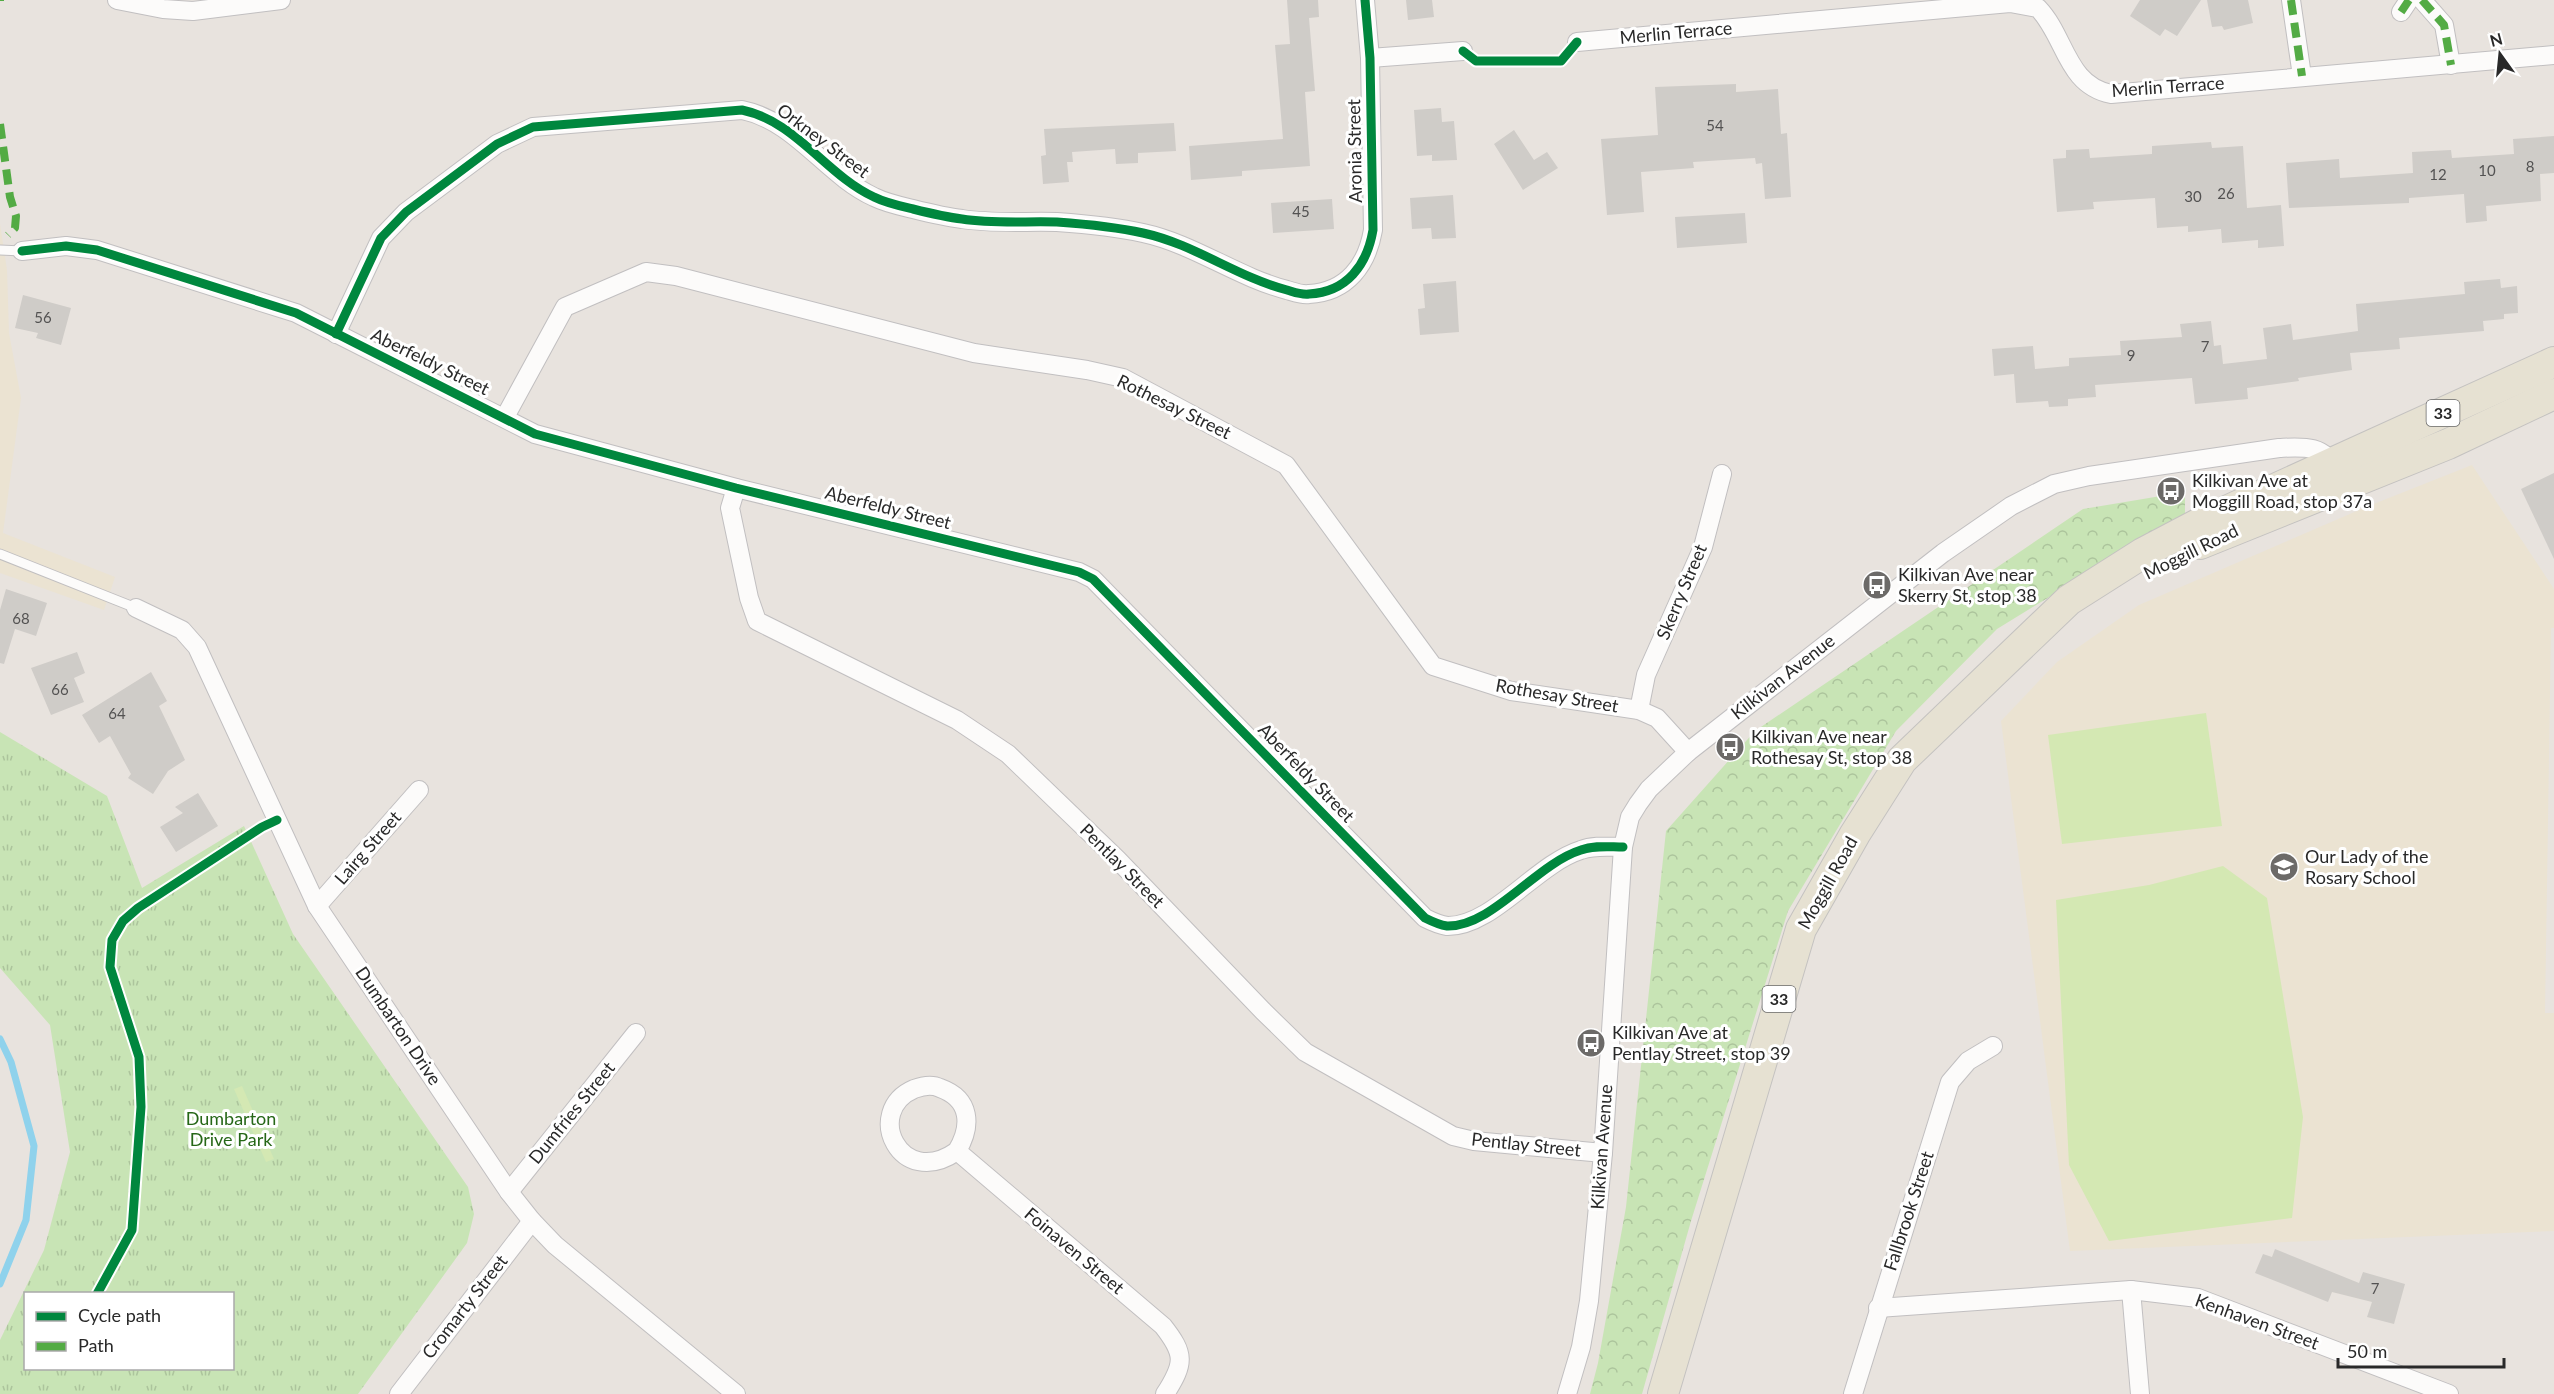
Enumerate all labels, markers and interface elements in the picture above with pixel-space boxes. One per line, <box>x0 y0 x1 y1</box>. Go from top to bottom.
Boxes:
street label: Merlin Terrace <box>1619 16 1733 48</box>
north arrow <box>2470 24 2530 84</box>
text: N <box>2488 28 2504 50</box>
street label: Merlin Terrace <box>2111 71 2225 101</box>
street label: Orkney Street <box>773 98 875 182</box>
street label: Aronia Street <box>1342 98 1366 203</box>
house number: 54 <box>1706 116 1724 134</box>
house number: 8 <box>2526 157 2534 175</box>
house number: 10 <box>2478 161 2496 179</box>
house number: 12 <box>2429 165 2447 183</box>
house number: 26 <box>2217 184 2235 202</box>
house number: 30 <box>2184 187 2202 205</box>
house number: 45 <box>1292 202 1310 220</box>
house number: 56 <box>34 308 52 326</box>
street label: Aberfeldy Street <box>368 323 494 399</box>
house number: 7 <box>2201 337 2210 355</box>
house number: 9 <box>2127 346 2135 364</box>
street label: Rothesay Street <box>1114 369 1236 443</box>
road number: 33 <box>2426 400 2460 426</box>
place label: Kilkivan Ave at Moggill Road, stop 37a <box>2192 469 2372 512</box>
bus stop icon: Kilkivan Ave at Moggill Road, stop 37a <box>2155 475 2187 507</box>
street label: Aberfeldy Street <box>823 481 954 533</box>
street label: Moggill Road <box>2140 519 2242 583</box>
street label: Skerry Street <box>1651 540 1711 643</box>
place label: Kilkivan Ave near Skerry St, stop 38 <box>1898 563 2037 606</box>
bus stop icon: Kilkivan Ave near Skerry St, stop 38 <box>1861 569 1893 601</box>
house number: 68 <box>12 609 30 627</box>
street label: Kilkivan Avenue <box>1726 629 1839 724</box>
street label: Rothesay Street <box>1494 673 1621 717</box>
house number: 66 <box>51 680 69 698</box>
house number: 64 <box>108 704 126 722</box>
street label: Aberfeldy Street <box>1254 718 1360 827</box>
place label: Kilkivan Ave near Rothesay St, stop 38 <box>1751 725 1912 768</box>
bus stop icon: Kilkivan Ave near Rothesay St, stop 38 <box>1714 731 1746 763</box>
street label: Lairg Street <box>329 806 405 889</box>
street label: Pentlay Street <box>1076 819 1170 912</box>
street label: Moggill Road <box>1793 832 1862 933</box>
place label: Our Lady of the Rosary School <box>2305 845 2428 888</box>
school or university icon: Our Lady of the Rosary School <box>2268 851 2300 883</box>
street label: Dumbarton Drive <box>351 962 447 1089</box>
road number: 33 <box>1762 986 1796 1012</box>
place label: Kilkivan Ave at Pentlay Street, stop 39 <box>1612 1021 1791 1064</box>
bus stop icon: Kilkivan Ave at Pentlay Street, stop 39 <box>1575 1027 1607 1059</box>
street label: Dumfries Street <box>523 1057 619 1168</box>
street label: Kilkivan Avenue <box>1586 1083 1616 1210</box>
park label: Dumbarton Drive Park <box>186 1107 276 1150</box>
street label: Pentlay Street <box>1470 1127 1583 1161</box>
street label: Fallbrook Street <box>1878 1148 1938 1273</box>
street label: Foinaven Street <box>1020 1202 1129 1299</box>
street label: Cromarty Street <box>417 1250 512 1363</box>
house number: 7 <box>2371 1279 2380 1297</box>
street label: Kenhaven Street <box>2192 1288 2323 1354</box>
legend <box>24 1292 234 1370</box>
text: Cycle path <box>78 1304 161 1326</box>
scale bar <box>2338 1331 2504 1369</box>
text: Path <box>78 1334 114 1356</box>
text: 50 m <box>2347 1340 2387 1362</box>

